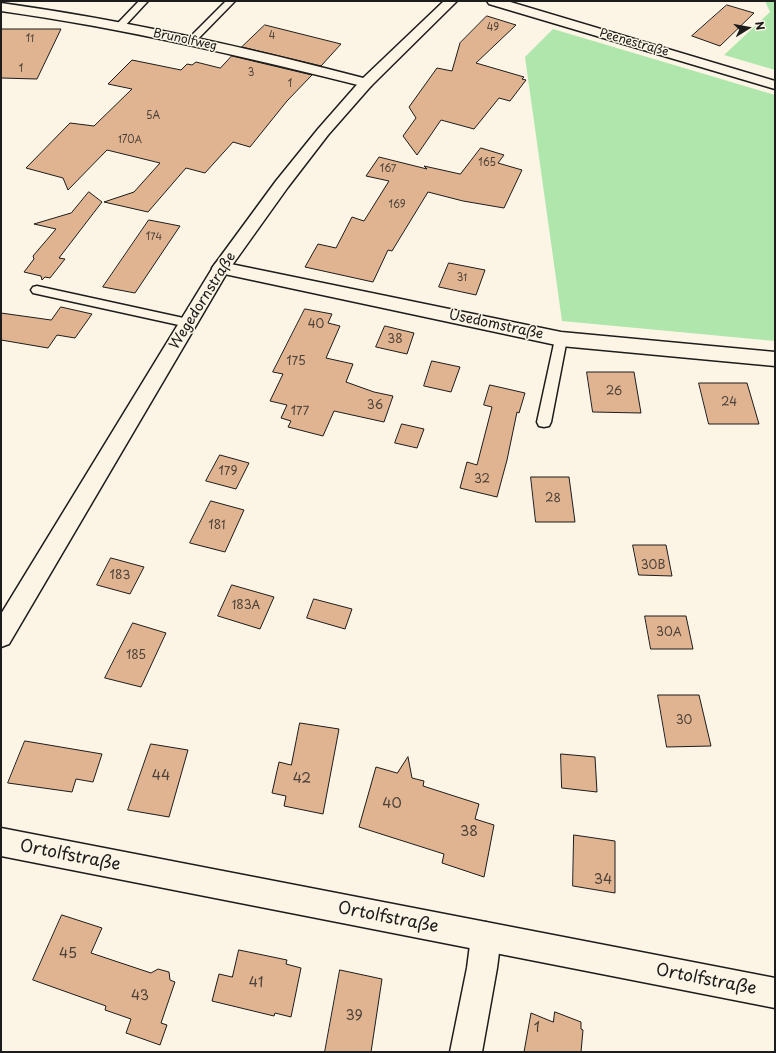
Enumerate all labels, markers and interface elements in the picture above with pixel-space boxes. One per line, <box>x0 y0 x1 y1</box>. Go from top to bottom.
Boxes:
north arrow <box>728 8 768 48</box>
text: N <box>751 20 769 32</box>
house number: 49 <box>487 22 499 34</box>
street label: Brunolfweg <box>152 26 218 54</box>
street label: Peenestraße <box>598 26 670 60</box>
house number: 4 <box>269 30 275 42</box>
house number: 11 <box>26 33 34 45</box>
house number: 1 <box>19 63 23 75</box>
house number: 3 <box>248 67 254 79</box>
house number: 1 <box>288 78 292 90</box>
house number: 5A <box>146 110 160 122</box>
house number: 170A <box>118 134 142 146</box>
house number: 165 <box>478 157 496 169</box>
house number: 167 <box>380 163 396 175</box>
house number: 169 <box>388 199 406 211</box>
house number: 174 <box>146 231 162 243</box>
street label: Wegedornstraße <box>166 249 240 353</box>
house number: 31 <box>457 272 467 284</box>
street label: Usedomstraße <box>447 307 545 343</box>
house number: 40 <box>308 318 324 332</box>
house number: 38 <box>387 333 403 347</box>
house number: 175 <box>286 355 306 369</box>
house number: 26 <box>606 385 622 399</box>
house number: 24 <box>721 396 737 410</box>
house number: 36 <box>367 399 383 413</box>
house number: 177 <box>291 405 309 419</box>
house number: 179 <box>219 465 237 479</box>
house number: 32 <box>474 473 490 487</box>
house number: 28 <box>545 492 561 506</box>
house number: 181 <box>208 519 226 533</box>
house number: 30B <box>641 559 665 573</box>
house number: 183 <box>110 569 130 583</box>
house number: 183A <box>232 599 260 613</box>
house number: 30A <box>656 626 682 640</box>
house number: 185 <box>126 649 146 663</box>
house number: 30 <box>676 714 692 728</box>
house number: 44 <box>152 768 170 784</box>
house number: 42 <box>293 771 311 787</box>
house number: 40 <box>382 796 402 812</box>
house number: 38 <box>460 824 478 840</box>
street label: Ortolfstraße <box>18 836 122 876</box>
house number: 34 <box>594 872 612 888</box>
street label: Ortolfstraße <box>336 898 440 938</box>
house number: 45 <box>59 946 77 962</box>
street label: Ortolfstraße <box>654 960 758 1000</box>
house number: 41 <box>249 975 263 991</box>
house number: 43 <box>131 988 149 1004</box>
house number: 39 <box>345 1008 363 1024</box>
house number: 1 <box>534 1020 540 1036</box>

